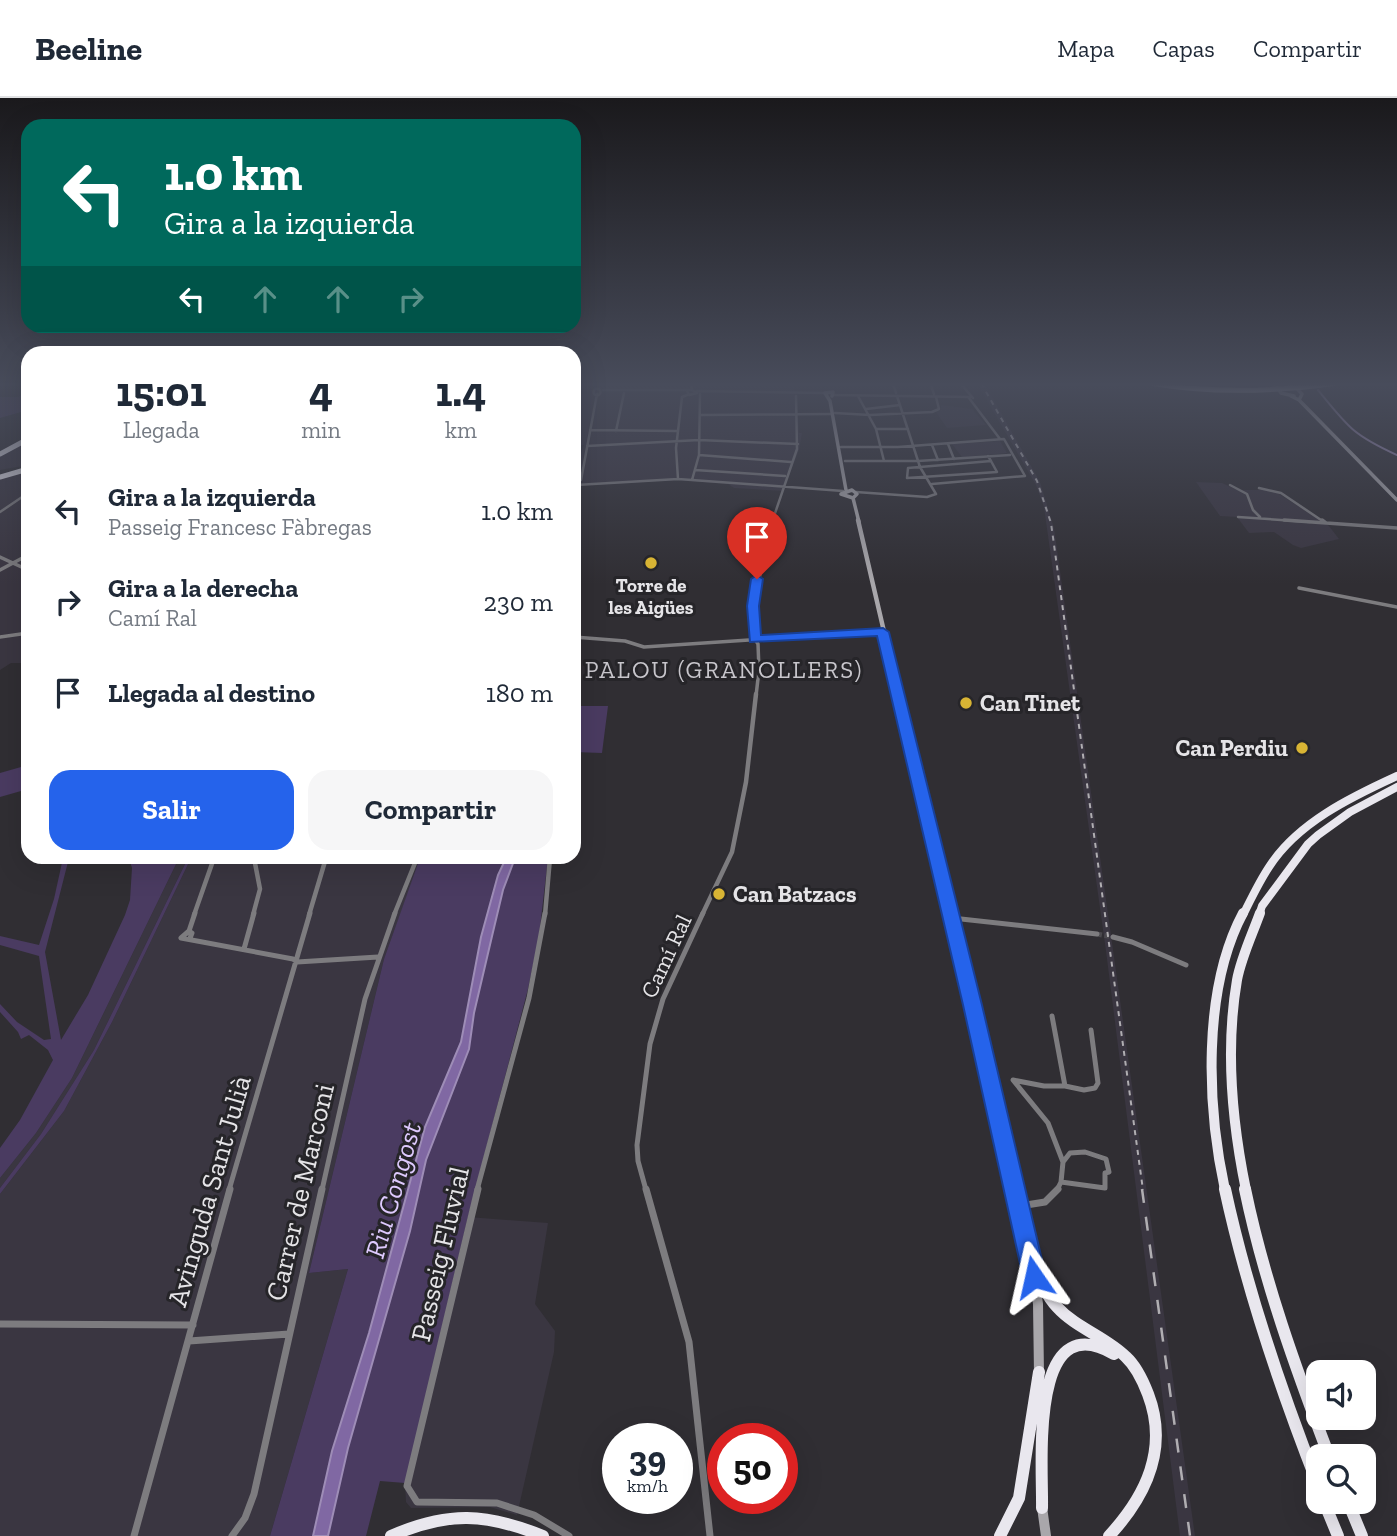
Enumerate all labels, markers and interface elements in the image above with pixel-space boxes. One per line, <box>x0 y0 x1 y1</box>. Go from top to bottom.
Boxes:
text: Beeline <box>35 29 142 68</box>
text: Mapa <box>1057 34 1114 63</box>
text: Capas <box>1152 34 1215 63</box>
text: Compartir <box>1253 34 1362 63</box>
text: 1.0 km <box>164 144 302 203</box>
icon: left <box>49 147 140 238</box>
text: Gira a la izquierda <box>164 204 415 242</box>
icon: left <box>173 280 211 318</box>
icon: ahead <box>246 280 284 318</box>
icon: ahead <box>319 280 357 318</box>
icon: right <box>392 280 430 318</box>
text: 15:01 <box>116 366 206 417</box>
text: 4 <box>309 366 333 417</box>
text: 1.4 <box>436 366 486 417</box>
text: Llegada <box>123 416 200 444</box>
text: min <box>301 416 341 444</box>
text: km <box>445 416 477 444</box>
text: Gira a la izquierda <box>108 481 316 513</box>
icon: left <box>49 492 87 530</box>
text: 1.0 km <box>481 495 553 527</box>
pin <box>727 507 787 579</box>
text: Passeig Francesc Fàbregas <box>108 513 372 541</box>
icon: arrive <box>738 518 776 556</box>
marker: Torre de les Aigües <box>643 555 659 571</box>
text: Gira a la derecha <box>108 572 298 604</box>
place label: Torre de les Aigües <box>609 574 694 619</box>
icon: right <box>49 583 87 621</box>
text: 230 m <box>484 586 553 618</box>
text: Camí Ral <box>108 604 197 632</box>
district label: PALOU (GRANOLLERS) <box>585 655 863 684</box>
icon: arrive <box>49 674 87 712</box>
text: Llegada al destino <box>108 677 315 709</box>
text: 180 m <box>486 677 553 709</box>
place label: Can Tinet <box>980 689 1081 717</box>
marker: Can Tinet <box>958 695 974 711</box>
place label: Can Perdiu <box>1176 734 1289 762</box>
marker: Can Perdiu <box>1294 740 1310 756</box>
button: Salir <box>49 770 294 850</box>
button: Compartir <box>308 770 553 850</box>
place label: Can Batzacs <box>733 880 857 908</box>
marker: Can Batzacs <box>711 886 727 902</box>
street label: Camí Ral <box>635 910 697 1002</box>
street label: Avinguda Sant Julià <box>160 1071 258 1310</box>
street label: Carrer de Marconi <box>259 1080 341 1304</box>
water label: Riu Congost <box>358 1118 428 1262</box>
street label: Passeig Fluvial <box>404 1164 476 1344</box>
position arrow <box>997 1240 1071 1314</box>
map controls <box>1306 1360 1376 1514</box>
button: sound <box>1306 1360 1376 1430</box>
speed limit sign: 50 <box>707 1423 798 1514</box>
text: 39 <box>629 1438 666 1480</box>
button: search <box>1306 1444 1376 1514</box>
text: km/h <box>627 1475 668 1497</box>

